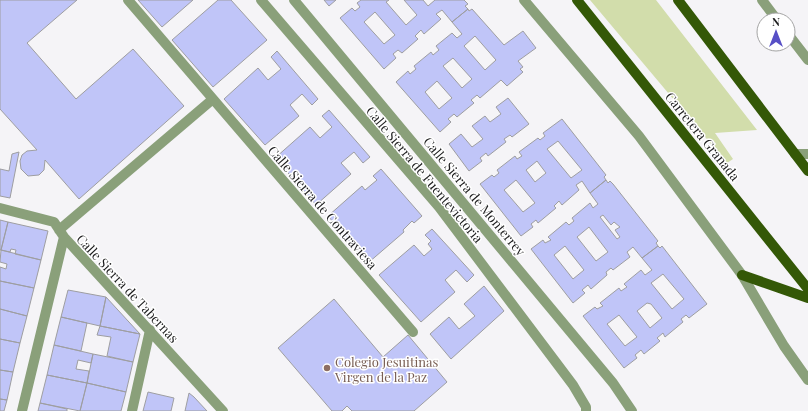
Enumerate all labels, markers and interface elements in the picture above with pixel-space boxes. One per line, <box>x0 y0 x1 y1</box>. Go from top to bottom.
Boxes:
north arrow <box>756 12 796 52</box>
text: N <box>772 14 780 29</box>
street label: Carretera Granada <box>662 88 744 184</box>
street label: Calle Sierra de Fuentevictoria <box>363 102 487 246</box>
street label: Calle Sierra de Monterrey <box>420 133 530 259</box>
street label: Calle Sierra de Contraviesa <box>265 142 382 273</box>
street label: Calle Sierra de Tabernas <box>73 230 183 346</box>
place label: Colegio Jesuitinas Virgen de la Paz <box>334 353 439 385</box>
marker: Colegio Jesuitinas Virgen de la Paz <box>322 363 332 373</box>

